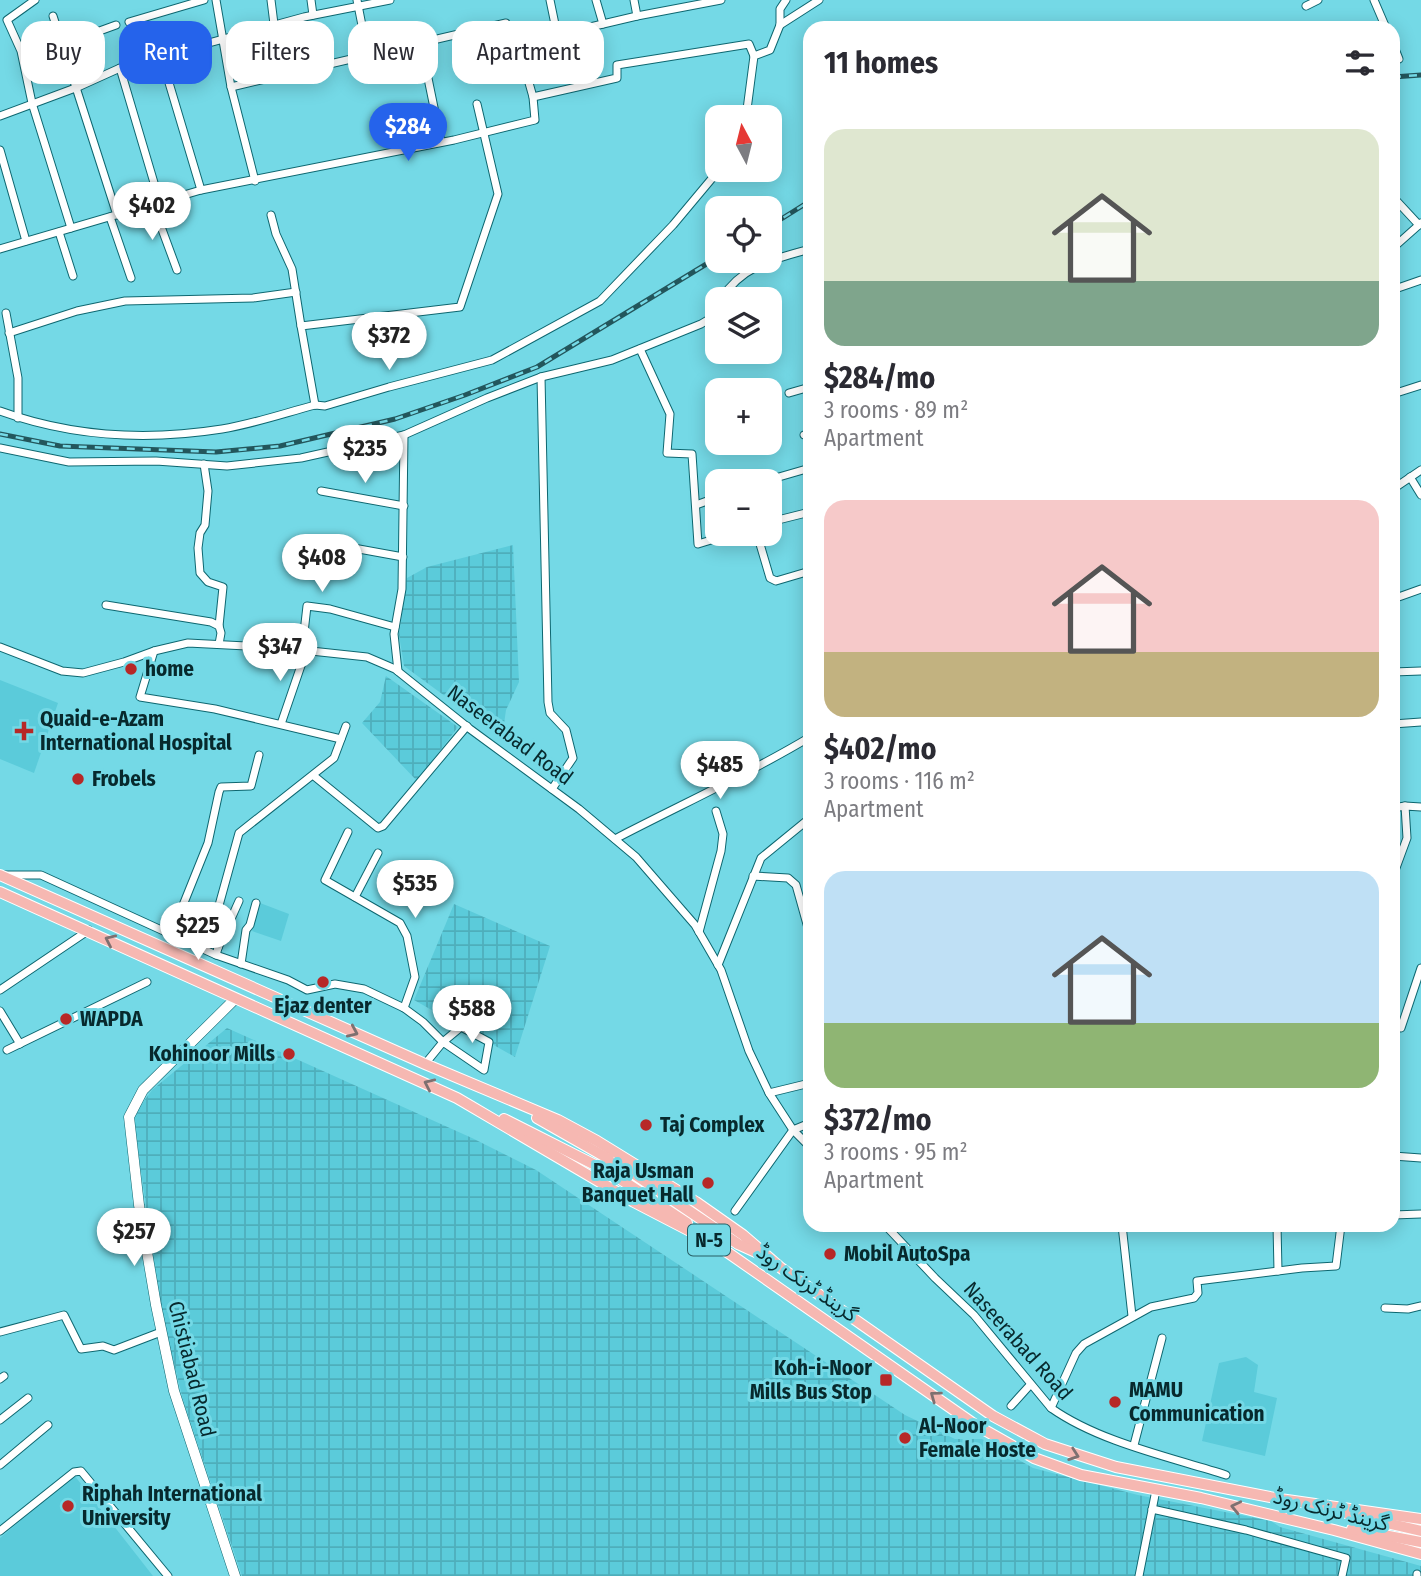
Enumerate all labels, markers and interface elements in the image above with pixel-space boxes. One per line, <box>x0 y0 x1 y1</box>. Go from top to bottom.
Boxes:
chip: Buy <box>21 21 105 84</box>
chip: Rent <box>119 21 212 84</box>
chip: Filters <box>226 21 334 84</box>
chip: New <box>348 21 438 84</box>
chip: Apartment <box>452 21 604 84</box>
icon: filters <box>1341 44 1379 82</box>
text: 11 homes <box>824 45 938 81</box>
pin: $284 <box>367 104 449 163</box>
north arrow <box>705 105 782 182</box>
map controls <box>705 105 782 546</box>
text: $284 <box>385 112 431 140</box>
icon: home <box>1039 175 1165 301</box>
pin: $402 <box>111 182 193 242</box>
text: $402 <box>129 191 175 219</box>
button: locate <box>705 196 782 273</box>
button: layers <box>705 287 782 364</box>
pin: $372 <box>348 312 430 372</box>
text: $372 <box>368 321 410 349</box>
text: $284/mo <box>824 360 935 396</box>
button: + <box>705 378 782 455</box>
text: 3 rooms · 89 m² <box>824 396 968 424</box>
text: Apartment <box>824 424 924 452</box>
pin: $235 <box>324 426 406 485</box>
text: $235 <box>343 434 387 462</box>
button: − <box>705 469 782 546</box>
pin: $408 <box>281 534 363 594</box>
text: $408 <box>298 543 346 571</box>
icon: home <box>1039 546 1165 672</box>
pin: $347 <box>239 624 321 683</box>
text: $347 <box>258 632 302 660</box>
place label: home <box>145 656 194 682</box>
marker: home <box>123 661 139 677</box>
street label: Naseerabad Road <box>442 679 578 791</box>
place label: Quaid-e-Azam International Hospital <box>40 706 232 756</box>
marker: Quaid-e-Azam International Hospital <box>14 721 34 741</box>
text: $402/mo <box>824 731 936 767</box>
pin: $485 <box>679 742 761 801</box>
text: $485 <box>697 750 743 778</box>
place label: Frobels <box>92 766 156 792</box>
text: 3 rooms · 116 m² <box>824 767 975 795</box>
marker: Frobels <box>70 771 86 787</box>
text: Apartment <box>824 795 924 823</box>
pin: $535 <box>374 860 456 920</box>
text: $535 <box>393 869 437 897</box>
pin: $225 <box>157 902 239 962</box>
text: $225 <box>176 911 220 939</box>
icon: home <box>1039 917 1165 1043</box>
one-way arrow <box>105 934 118 948</box>
marker: Ejaz denter <box>315 974 331 990</box>
pin: $588 <box>431 986 513 1045</box>
place label: Ejaz denter <box>274 993 372 1019</box>
text: $588 <box>448 994 496 1022</box>
place label: WAPDA <box>80 1006 143 1032</box>
marker: WAPDA <box>58 1011 74 1027</box>
one-way arrow <box>346 1024 359 1038</box>
place label: Kohinoor Mills <box>149 1041 275 1067</box>
marker: Kohinoor Mills <box>281 1046 297 1062</box>
one-way arrow <box>424 1079 436 1093</box>
text: $372/mo <box>824 1102 932 1138</box>
place label: Taj Complex <box>660 1112 765 1138</box>
marker: Taj Complex <box>638 1117 654 1133</box>
text: 3 rooms · 95 m² <box>824 1138 968 1166</box>
place label: Raja Usman Banquet Hall <box>582 1158 694 1208</box>
text: Apartment <box>824 1166 924 1194</box>
marker: Raja Usman Banquet Hall <box>700 1175 716 1191</box>
pin: $257 <box>93 1208 175 1268</box>
text: $257 <box>113 1217 155 1245</box>
road number: N-5 <box>688 1224 730 1256</box>
street label: گرینڈ ٹرنک روڈ <box>751 1238 863 1328</box>
place label: Mobil AutoSpa <box>844 1241 970 1267</box>
marker: Mobil AutoSpa <box>822 1246 838 1262</box>
street label: Naseerabad Road <box>958 1276 1078 1406</box>
street label: Chistiabad Road <box>163 1298 221 1440</box>
place label: Koh-i-Noor Mills Bus Stop <box>750 1355 872 1405</box>
marker: Koh-i-Noor Mills Bus Stop <box>878 1372 894 1388</box>
place label: MAMU Communication <box>1129 1377 1265 1427</box>
one-way arrow <box>930 1392 943 1404</box>
marker: MAMU Communication <box>1107 1394 1123 1410</box>
place label: Al-Noor Female Hoste <box>918 1413 1036 1463</box>
marker: Al-Noor Female Hoste <box>897 1430 913 1446</box>
one-way arrow <box>1067 1447 1080 1461</box>
place label: Riphah International University <box>82 1481 262 1531</box>
street label: گرینڈ ٹرنک روڈ <box>1271 1483 1392 1537</box>
marker: Riphah International University <box>60 1498 76 1514</box>
one-way arrow <box>1230 1500 1242 1515</box>

